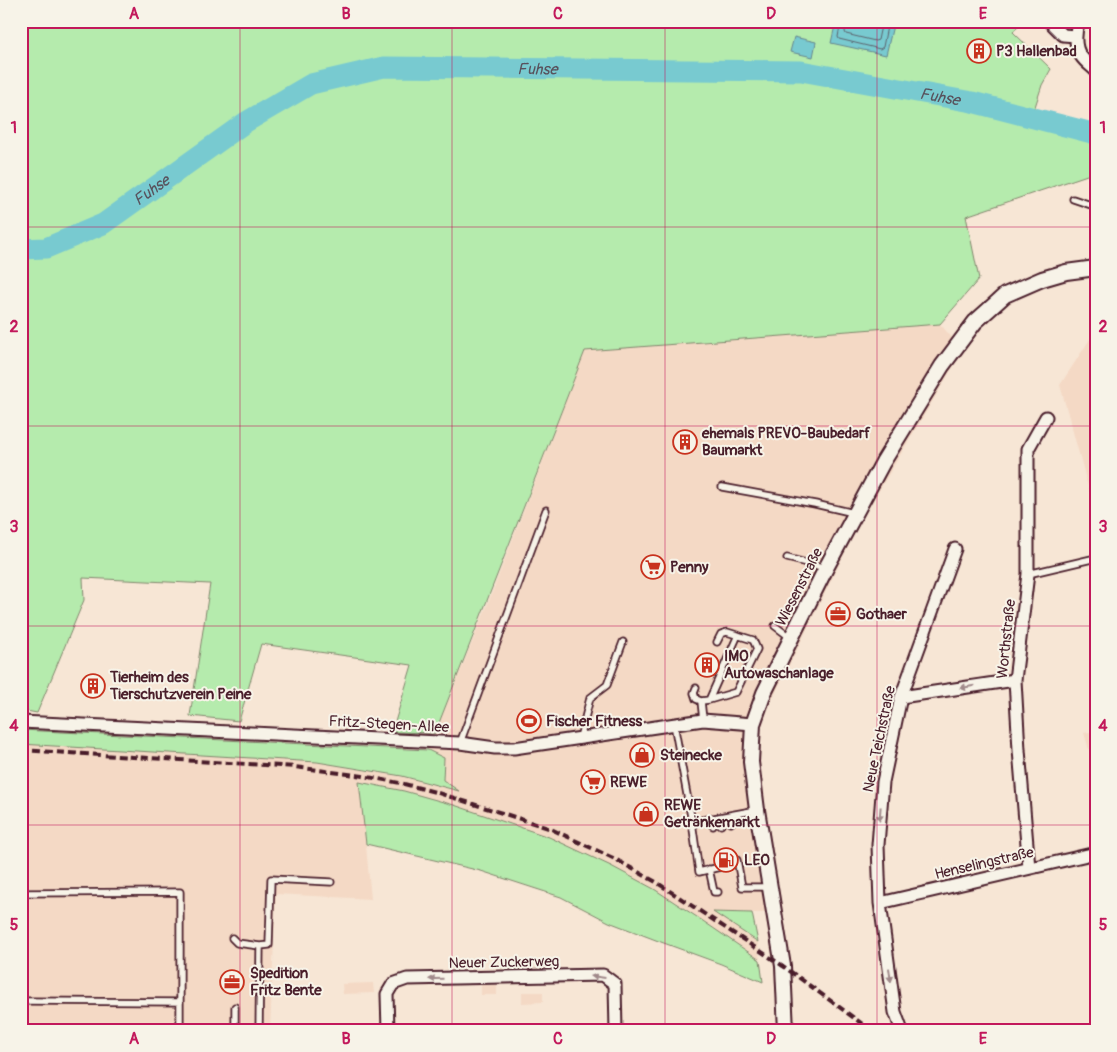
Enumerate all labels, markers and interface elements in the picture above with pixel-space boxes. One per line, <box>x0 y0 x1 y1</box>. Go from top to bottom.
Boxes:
text: A <box>129 4 140 24</box>
text: B <box>341 4 351 24</box>
text: C <box>553 4 563 24</box>
text: D <box>766 4 776 24</box>
text: E <box>979 4 988 24</box>
building icon: P3 Hallenbad <box>966 38 992 64</box>
place label: P3 Hallenbad <box>996 42 1077 61</box>
water label: Fuhse <box>517 59 560 80</box>
water label: Fuhse <box>918 84 963 111</box>
text: 1 <box>11 118 17 138</box>
text: 1 <box>1100 118 1106 138</box>
water label: Fuhse <box>130 169 176 210</box>
text: 2 <box>10 317 19 337</box>
text: 2 <box>1099 317 1108 337</box>
place label: ehemals PREVO-Baubedarf Baumarkt <box>701 424 871 460</box>
building icon: ehemals PREVO-Baubedarf Baumarkt <box>672 429 698 455</box>
text: 3 <box>10 517 19 537</box>
text: 3 <box>1099 517 1108 537</box>
street label: Wiesenstraße <box>772 544 828 630</box>
supermarket icon: Penny <box>640 554 666 580</box>
place label: Penny <box>670 558 709 577</box>
street label: Worthstraße <box>993 598 1020 680</box>
office icon: Gothaer <box>825 601 851 627</box>
place label: Gothaer <box>856 605 907 624</box>
place label: IMO Autowaschanlage <box>724 647 834 683</box>
building icon: IMO Autowaschanlage <box>694 652 720 678</box>
place label: Tierheim des Tierschutzverein Peine <box>109 668 252 704</box>
building icon: Tierheim des Tierschutzverein Peine <box>80 673 106 699</box>
street label: Neue Teichstraße <box>859 683 900 794</box>
one-way arrow <box>958 683 974 691</box>
sports icon: Fischer Fitness <box>516 708 542 734</box>
street label: Fritz-Stegen-Allee <box>328 712 450 737</box>
place label: Fischer Fitness <box>546 712 642 731</box>
text: 4 <box>9 716 19 736</box>
text: 4 <box>1098 716 1108 736</box>
shop icon: Steinecke <box>629 742 655 768</box>
place label: Steinecke <box>660 746 722 765</box>
supermarket icon: REWE <box>580 769 606 795</box>
place label: REWE <box>610 773 647 792</box>
place label: REWE Getränkemarkt <box>664 796 761 832</box>
shop icon: REWE Getränkemarkt <box>633 801 659 827</box>
one-way arrow <box>876 806 884 822</box>
street label: Henselingstraße <box>933 843 1036 884</box>
fuel station icon: LEO <box>713 847 739 873</box>
place label: LEO <box>744 851 770 870</box>
text: 5 <box>10 915 19 935</box>
text: 5 <box>1099 915 1108 935</box>
street label: Neuer Zuckerweg <box>449 952 559 973</box>
place label: Spedition Fritz Bente <box>250 964 322 1000</box>
one-way arrow <box>886 968 894 984</box>
office icon: Spedition Fritz Bente <box>219 969 245 995</box>
one-way arrow <box>590 973 606 981</box>
one-way arrow <box>428 975 444 983</box>
text: A <box>129 1029 140 1049</box>
text: B <box>341 1029 351 1049</box>
text: C <box>553 1029 563 1049</box>
text: D <box>766 1029 776 1049</box>
text: E <box>979 1029 988 1049</box>

